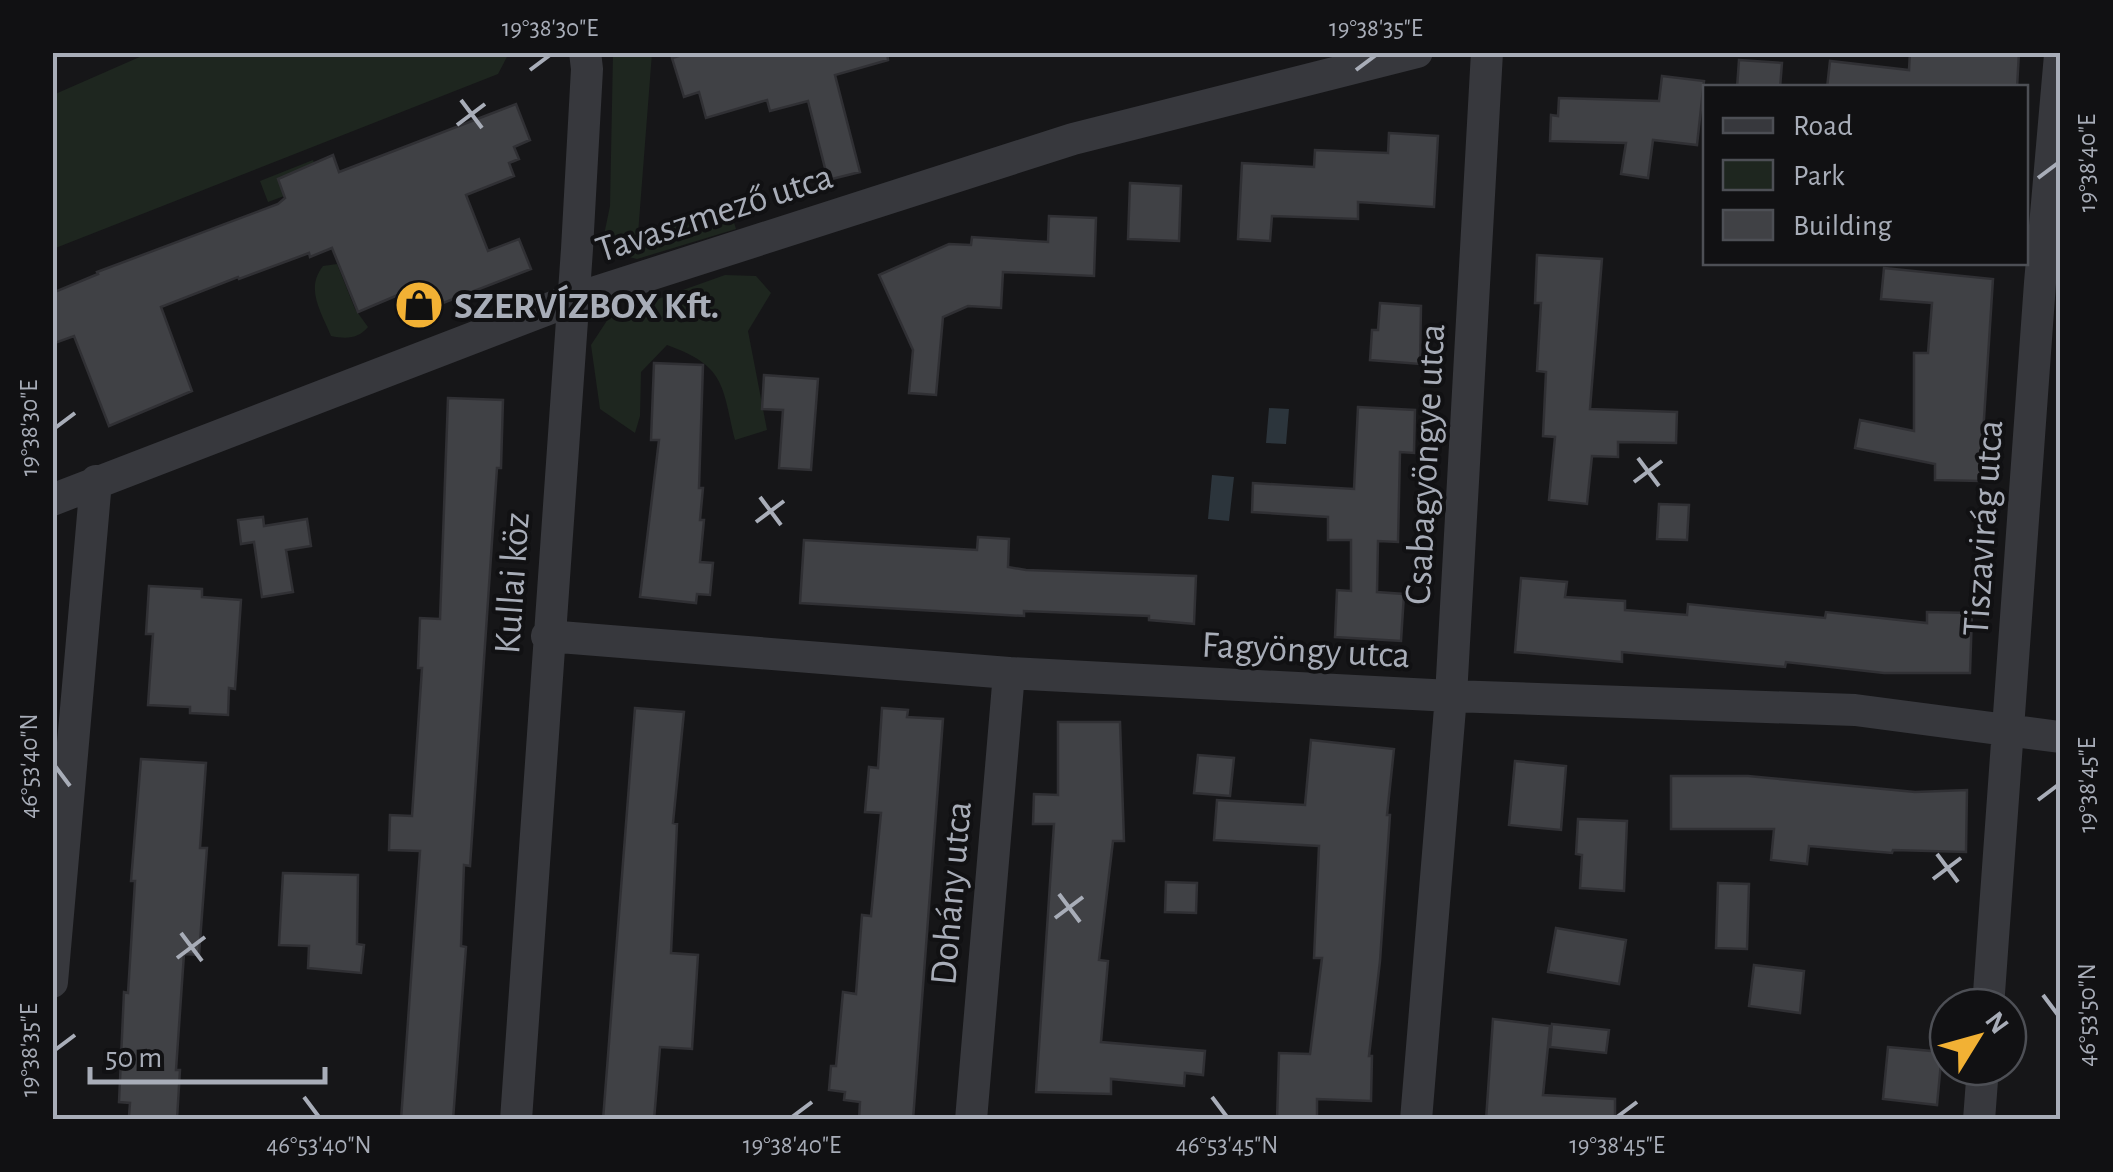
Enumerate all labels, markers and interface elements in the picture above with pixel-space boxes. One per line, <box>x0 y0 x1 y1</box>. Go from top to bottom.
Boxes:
text: 19°38'30"E <box>502 16 598 41</box>
text: 19°38'35"E <box>1329 16 1423 41</box>
legend <box>1703 85 2028 265</box>
text: Road <box>1793 111 1853 141</box>
text: 19°38'40"E <box>2075 114 2100 212</box>
street label: Tavaszmező utca <box>591 158 838 270</box>
text: Park <box>1793 161 1845 191</box>
text: Building <box>1793 211 1892 241</box>
shop icon: SZERVÍZBOX Kft. <box>393 279 445 331</box>
place label: SZERVÍZBOX Kft. <box>454 284 719 326</box>
street label: Csabagyöngye utca <box>1400 323 1452 606</box>
text: 19°38'30"E <box>17 380 42 476</box>
street label: Tiszavirág utca <box>1957 419 2011 638</box>
street label: Kullai köz <box>489 511 537 655</box>
street label: Fagyöngy utca <box>1201 627 1411 675</box>
text: 46°53'40"N <box>17 713 42 819</box>
text: 19°38'45"E <box>2075 737 2100 833</box>
street label: Dohány utca <box>925 800 979 987</box>
text: 46°53'50"N <box>2075 963 2100 1067</box>
north arrow <box>1928 987 2028 1087</box>
text: 19°38'35"E <box>17 1003 42 1097</box>
text: N <box>1979 1007 2013 1039</box>
scale bar <box>90 1022 325 1084</box>
text: 50 m <box>105 1043 162 1073</box>
text: 46°53'40"N <box>266 1133 372 1158</box>
text: 19°38'40"E <box>743 1133 841 1158</box>
text: 46°53'45"N <box>1176 1133 1278 1158</box>
text: 19°38'45"E <box>1569 1133 1665 1158</box>

